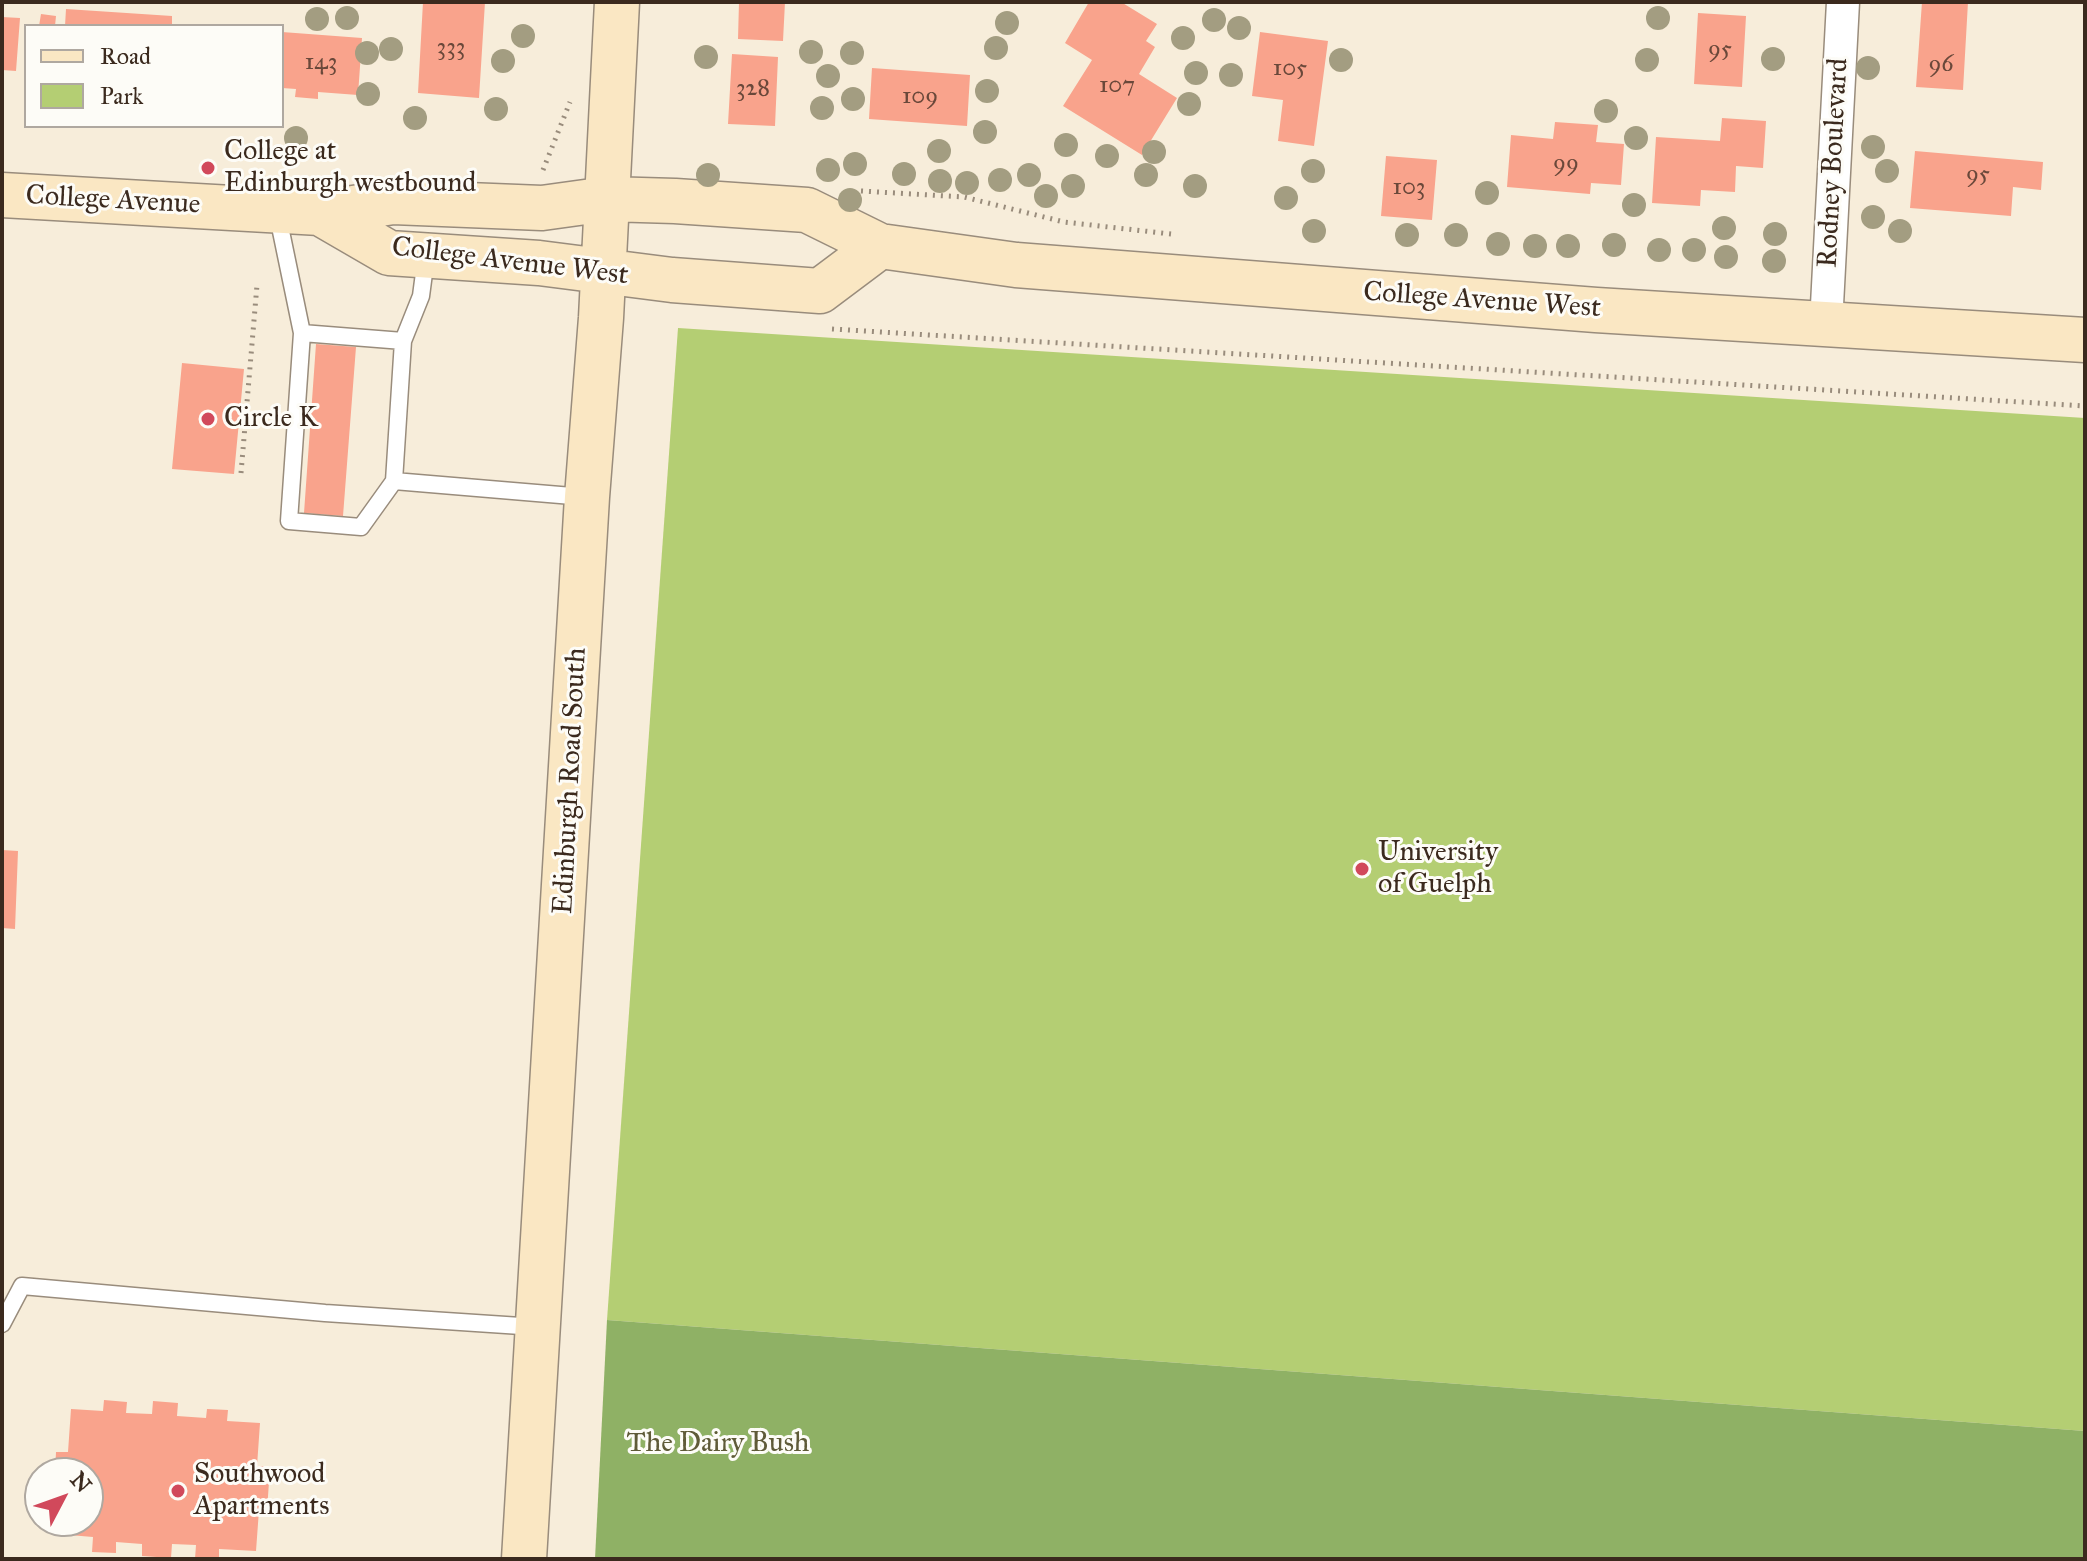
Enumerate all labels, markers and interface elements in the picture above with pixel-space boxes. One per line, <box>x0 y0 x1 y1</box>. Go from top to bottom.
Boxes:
legend <box>24 24 284 128</box>
house number: 333 <box>437 34 465 62</box>
house number: 95 <box>1708 36 1732 64</box>
text: Road <box>100 41 151 71</box>
house number: 143 <box>305 49 337 77</box>
house number: 96 <box>1928 51 1954 79</box>
house number: 105 <box>1273 55 1307 83</box>
street label: Rodney Boulevard <box>1812 57 1856 269</box>
house number: 107 <box>1099 72 1135 100</box>
house number: 328 <box>736 75 770 103</box>
text: Park <box>100 81 143 111</box>
house number: 109 <box>902 83 938 111</box>
place label: College at Edinburgh westbound <box>224 135 476 201</box>
house number: 99 <box>1553 150 1579 178</box>
marker: College at Edinburgh westbound <box>199 159 217 177</box>
house number: 95 <box>1966 161 1990 189</box>
house number: 103 <box>1393 174 1425 202</box>
street label: College Avenue <box>25 180 201 222</box>
street label: College Avenue West <box>390 231 630 293</box>
street label: College Avenue West <box>1362 276 1602 326</box>
place label: Circle K <box>224 402 318 436</box>
marker: Circle K <box>199 410 217 428</box>
street label: Edinburgh Road South <box>547 647 595 915</box>
place label: University of Guelph <box>1378 836 1498 902</box>
marker: University of Guelph <box>1353 860 1371 878</box>
park label: The Dairy Bush <box>627 1427 809 1461</box>
north arrow <box>24 1457 104 1537</box>
place label: Southwood Apartments <box>194 1458 329 1524</box>
text: N <box>65 1466 97 1498</box>
marker: Southwood Apartments <box>169 1482 187 1500</box>

